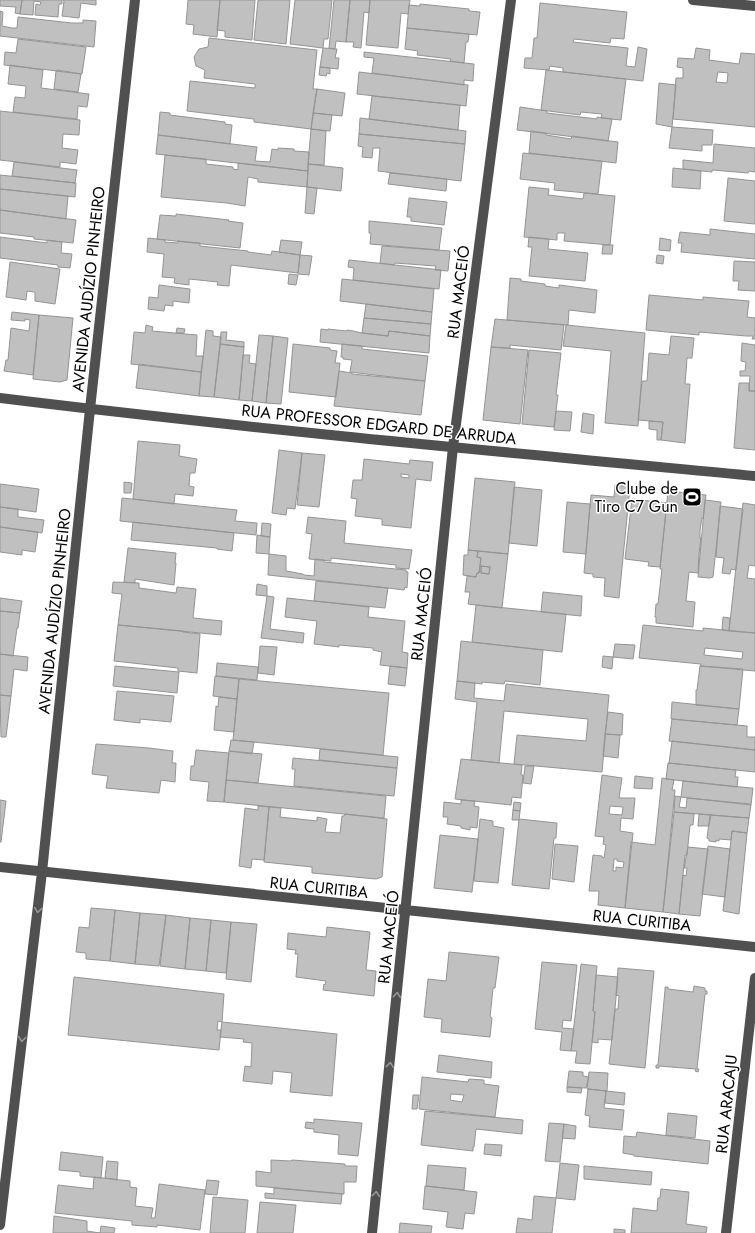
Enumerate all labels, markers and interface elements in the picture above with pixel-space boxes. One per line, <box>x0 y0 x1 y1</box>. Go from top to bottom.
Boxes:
street label: AVENIDA AUDÍZIO PINHEIRO <box>66 185 111 393</box>
street label: RUA MACEIÓ <box>441 244 476 340</box>
street label: RUA PROFESSOR EDGARD DE ARRUDA <box>240 399 518 450</box>
place label: Clube de Tiro C7 Gun <box>594 477 678 518</box>
sports icon: Clube de Tiro C7 Gun <box>681 486 703 508</box>
street label: AVENIDA AUDÍZIO PINHEIRO <box>32 507 77 715</box>
street label: RUA MACEIÓ <box>405 566 438 662</box>
street label: RUA CURITIBA <box>269 871 370 904</box>
street label: RUA MACEIÓ <box>372 889 405 985</box>
street label: RUA CURITIBA <box>592 904 693 937</box>
one-way arrow <box>34 907 43 913</box>
one-way arrow <box>392 992 401 998</box>
one-way arrow <box>18 1036 27 1042</box>
street label: RUA ARACAJU <box>710 1054 743 1155</box>
one-way arrow <box>385 1062 394 1068</box>
one-way arrow <box>371 1191 380 1197</box>

